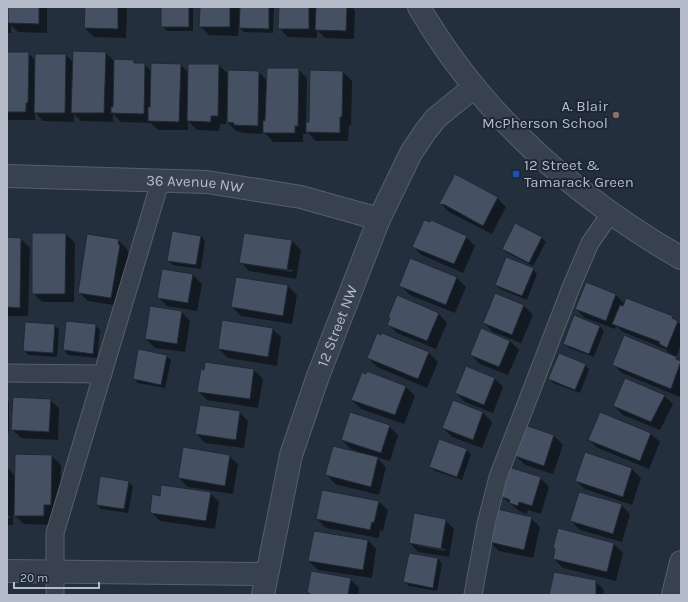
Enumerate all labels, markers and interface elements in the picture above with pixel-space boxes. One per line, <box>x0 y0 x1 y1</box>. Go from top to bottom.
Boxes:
place label: A. Blair McPherson School <box>482 97 609 132</box>
marker: A. Blair McPherson School <box>611 110 621 120</box>
place label: 12 Street & Tamarack Green <box>524 156 634 191</box>
marker: 12 Street & Tamarack Green <box>511 169 521 179</box>
street label: 36 Avenue NW <box>146 171 245 197</box>
street label: 12 Street NW <box>314 282 362 369</box>
scale bar <box>14 564 99 590</box>
text: 20 m <box>20 571 48 585</box>

